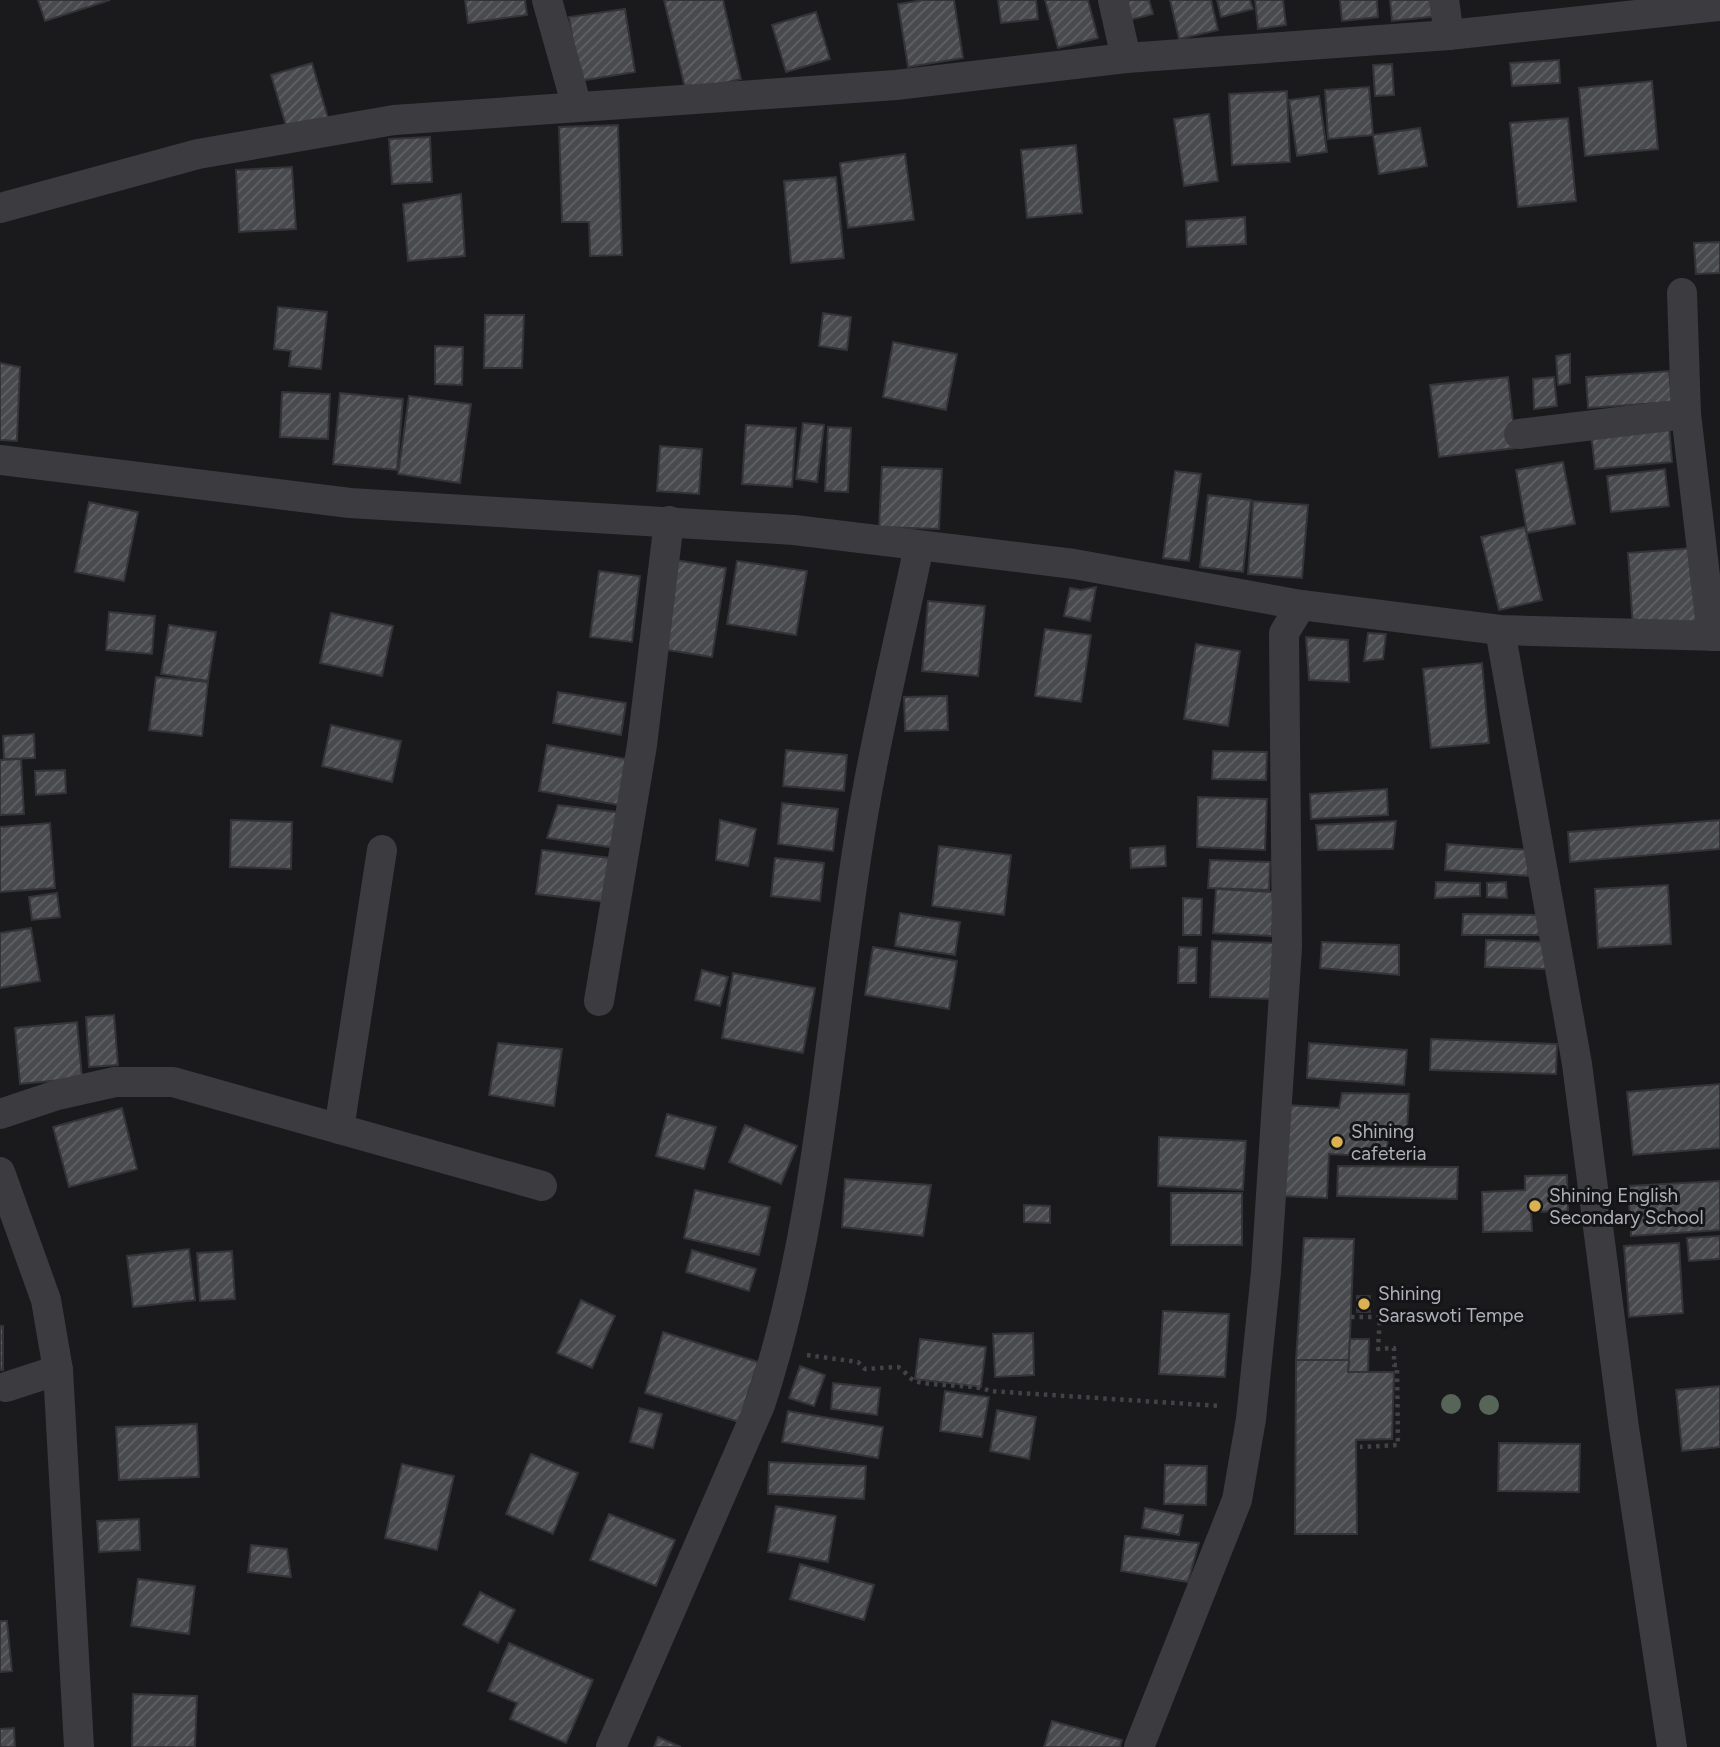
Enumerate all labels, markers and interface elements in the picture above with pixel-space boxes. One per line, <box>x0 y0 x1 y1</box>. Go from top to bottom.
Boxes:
place label: Shining cafeteria <box>1351 1120 1426 1165</box>
marker: Shining cafeteria <box>1329 1134 1345 1150</box>
place label: Shining English Secondary School <box>1549 1184 1704 1229</box>
marker: Shining English Secondary School <box>1527 1198 1543 1214</box>
place label: Shining Saraswoti Tempe <box>1378 1282 1524 1327</box>
marker: Shining Saraswoti Tempe <box>1356 1296 1372 1312</box>

